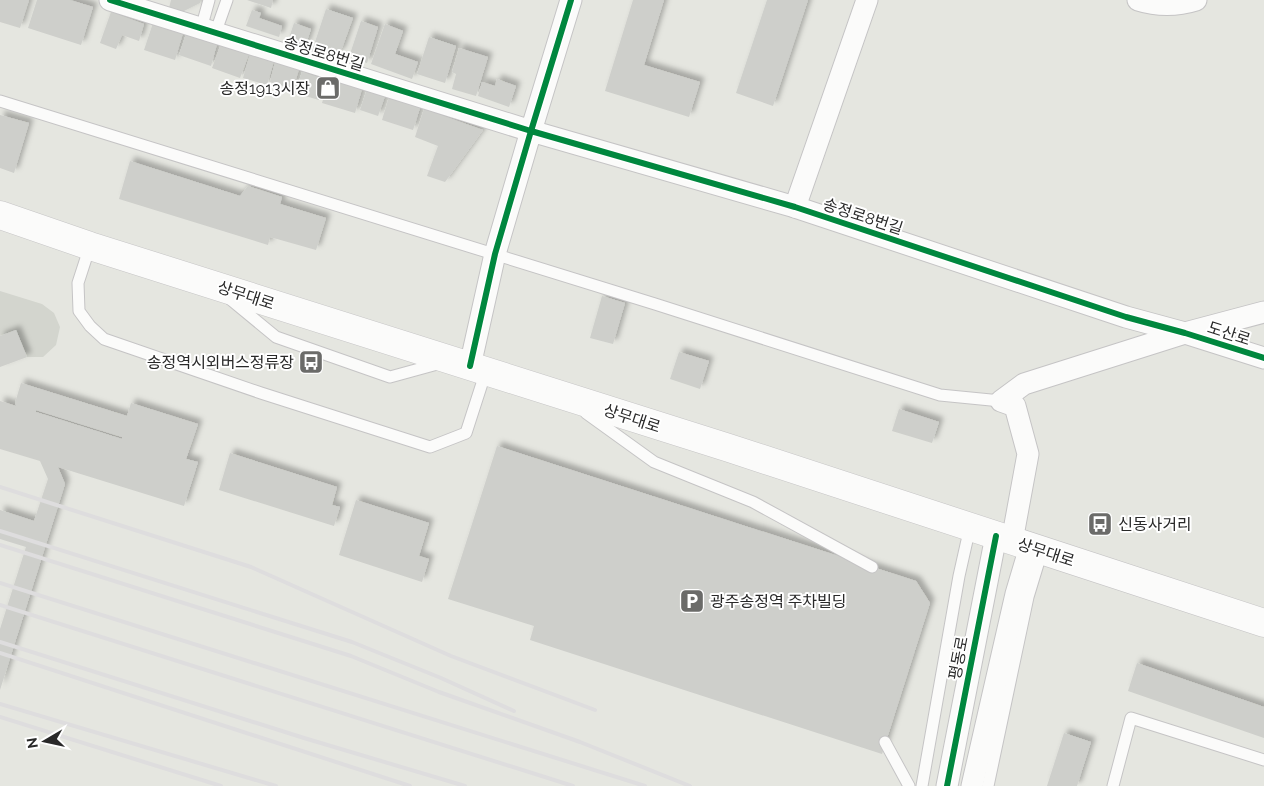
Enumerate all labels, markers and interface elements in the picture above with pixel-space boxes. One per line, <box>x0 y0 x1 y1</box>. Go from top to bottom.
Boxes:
street label: 송정로8번길 <box>281 32 366 75</box>
shop icon: 송정1913시장 <box>315 75 341 101</box>
place label: 송정1913시장 <box>220 79 310 98</box>
street label: 송정로8번길 <box>820 195 905 238</box>
street label: 상무대로 <box>215 277 277 314</box>
street label: 도산로 <box>1205 318 1253 349</box>
bus stop icon: 송정역시외버스정류장 <box>298 349 324 375</box>
place label: 송정역시외버스정류장 <box>147 353 294 372</box>
street label: 상무대로 <box>601 400 663 437</box>
bus stop icon: 신동사거리 <box>1087 511 1113 537</box>
place label: 신동사거리 <box>1118 515 1192 534</box>
street label: 상무대로 <box>1015 534 1077 571</box>
parking icon: 광주송정역 주차빌딩 <box>679 588 705 614</box>
place label: 광주송정역 주차빌딩 <box>710 592 847 611</box>
street label: 평동로 <box>945 634 972 682</box>
north arrow <box>20 716 70 766</box>
text: N <box>23 737 41 750</box>

